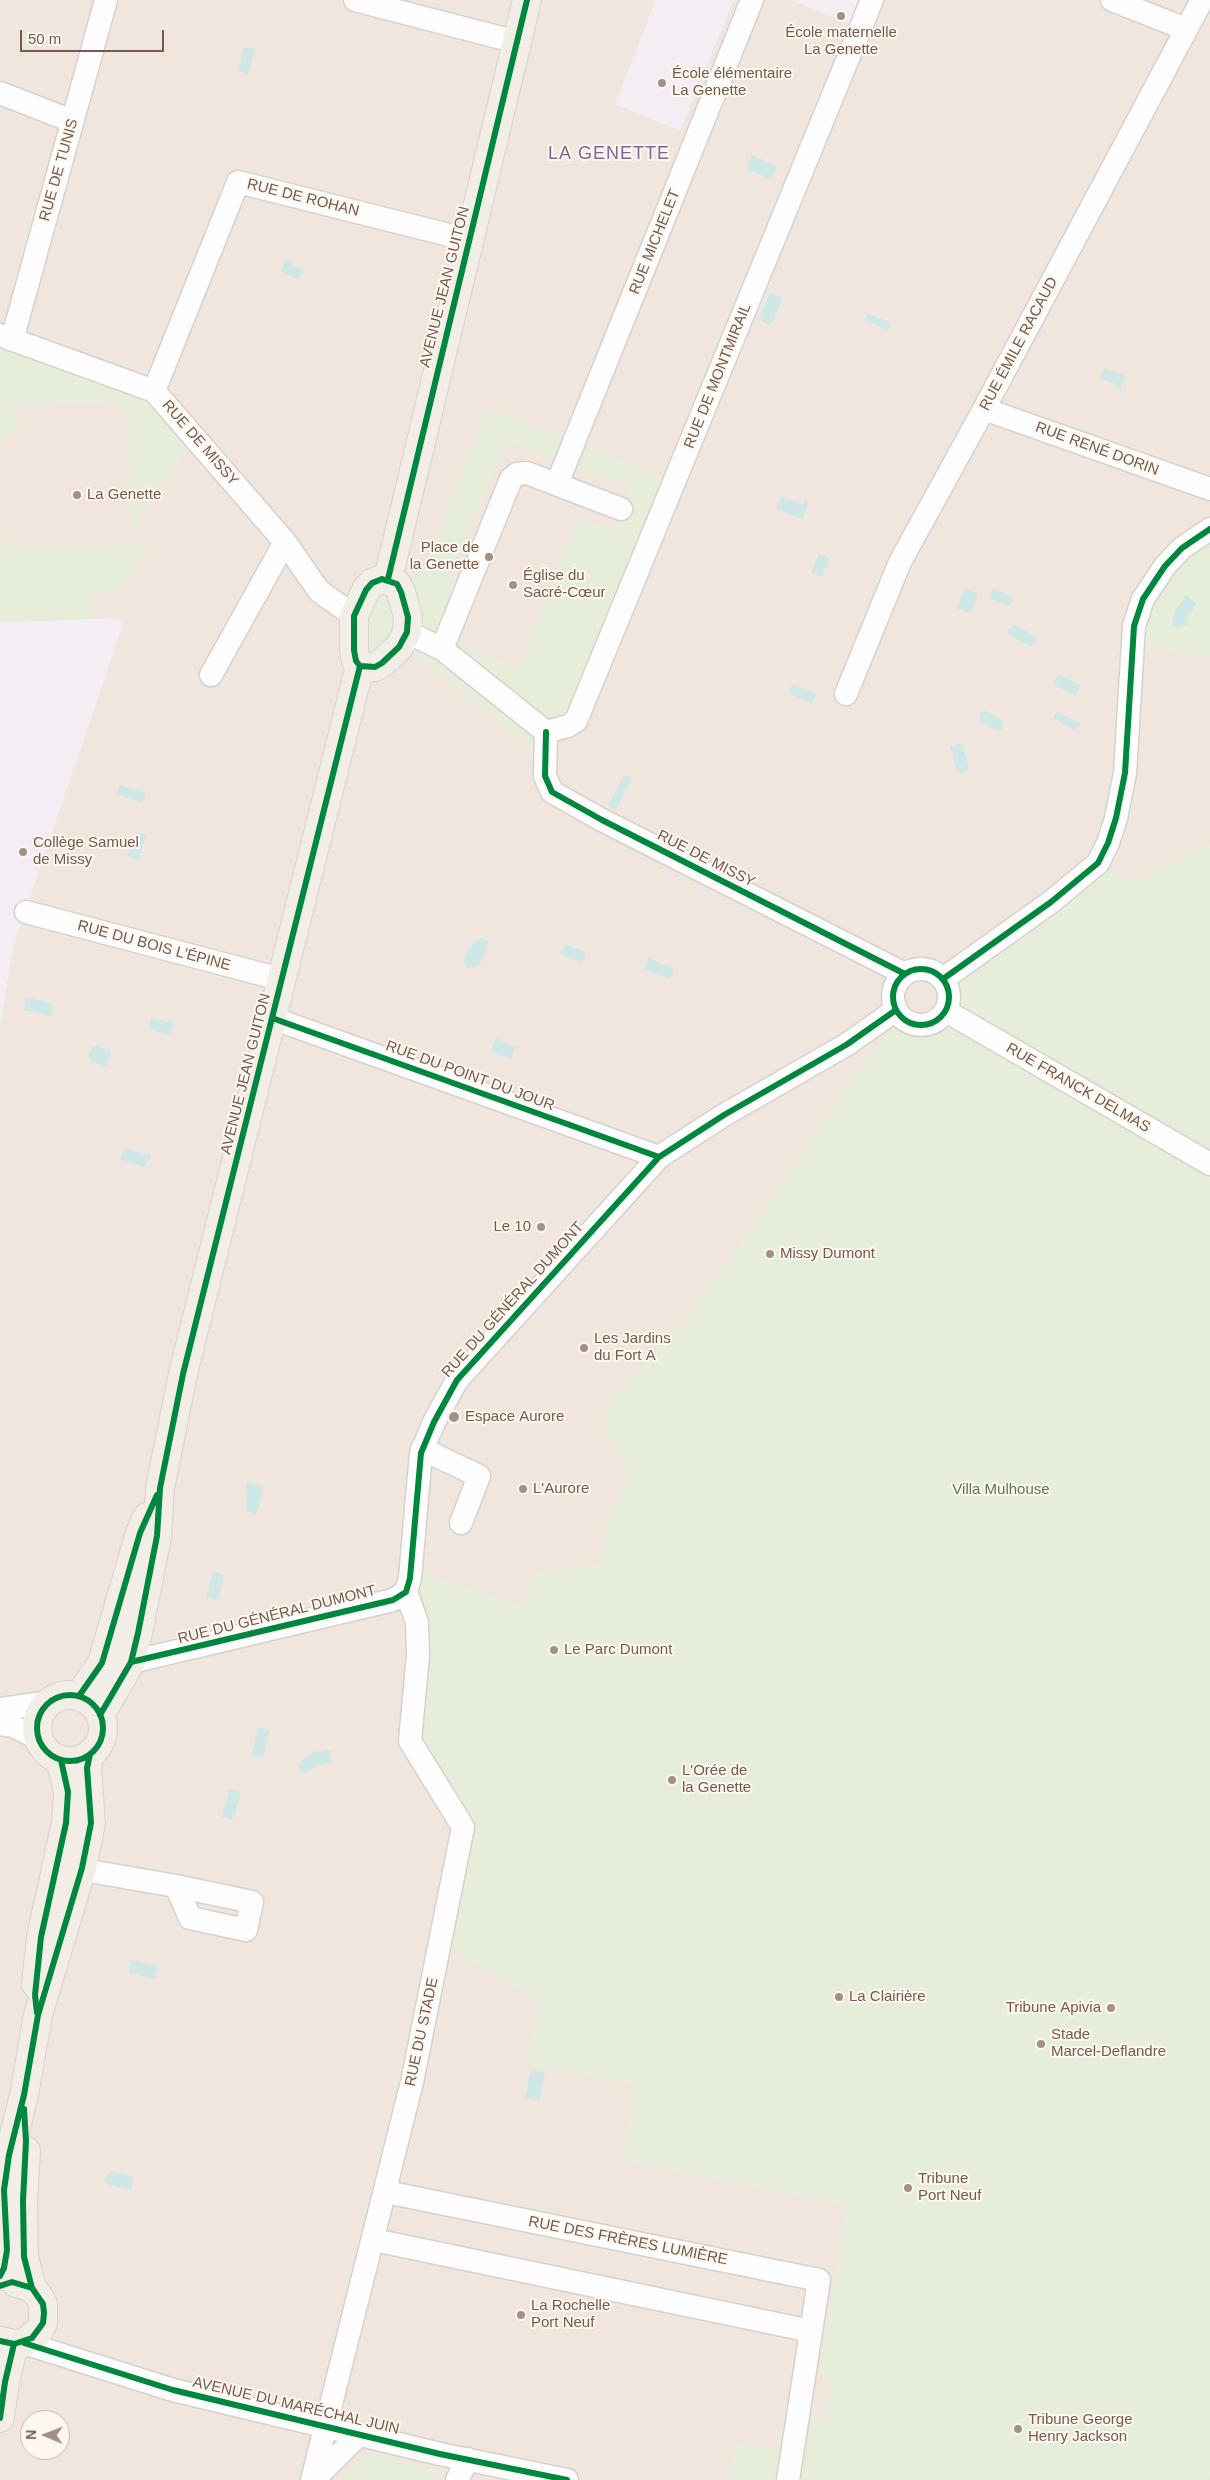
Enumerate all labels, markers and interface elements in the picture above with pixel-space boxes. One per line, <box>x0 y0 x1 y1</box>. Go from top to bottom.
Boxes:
marker: École maternelle La Genette <box>835 10 847 22</box>
scale bar <box>22 20 166 52</box>
place label: École maternelle La Genette <box>785 24 897 59</box>
text: 50 m <box>28 30 61 47</box>
place label: École élémentaire La Genette <box>672 65 792 100</box>
marker: École élémentaire La Genette <box>656 77 668 89</box>
street label: RUE DE TUNIS <box>36 117 82 223</box>
district label: LA GENETTE <box>547 143 671 165</box>
street label: RUE DE ROHAN <box>245 175 361 221</box>
street label: RUE MICHELET <box>626 187 684 297</box>
street label: AVENUE JEAN GUITON <box>416 205 474 369</box>
street label: RUE ÉMILE RACAUD <box>976 274 1062 414</box>
street label: RUE DE MONTMIRAIL <box>681 301 755 451</box>
street label: RUE DE MISSY <box>158 397 242 489</box>
street label: RUE RENÉ DORIN <box>1033 418 1161 480</box>
place label: La Genette <box>87 486 161 504</box>
marker: La Genette <box>71 489 83 501</box>
place label: Place de la Genette <box>410 539 479 574</box>
marker: Place de la Genette <box>483 551 495 563</box>
place label: Église du Sacré-Cœur <box>523 567 606 602</box>
marker: Église du Sacré-Cœur <box>507 579 519 591</box>
street label: RUE DE MISSY <box>654 827 758 891</box>
place label: Collège Samuel de Missy <box>33 834 139 869</box>
marker: Collège Samuel de Missy <box>17 846 29 858</box>
street label: RUE DU BOIS L'ÉPINE <box>75 917 233 975</box>
street label: AVENUE JEAN GUITON <box>217 992 275 1156</box>
street label: RUE DU POINT DU JOUR <box>383 1037 557 1115</box>
street label: RUE FRANCK DELMAS <box>1003 1039 1153 1137</box>
street label: RUE DU GÉNÉRAL DUMONT <box>438 1218 588 1382</box>
place label: Le 10 <box>493 1218 531 1236</box>
marker: Le 10 <box>535 1221 547 1233</box>
place label: Missy Dumont <box>780 1245 875 1263</box>
marker: Missy Dumont <box>764 1248 776 1260</box>
place label: Les Jardins du Fort A <box>594 1330 671 1365</box>
marker: Les Jardins du Fort A <box>578 1342 590 1354</box>
place label: Espace Aurore <box>465 1408 564 1426</box>
marker: Espace Aurore <box>447 1410 461 1424</box>
place label: L'Aurore <box>533 1480 589 1498</box>
park label: Villa Mulhouse <box>952 1481 1050 1499</box>
marker: L'Aurore <box>517 1483 529 1495</box>
street label: RUE DU GÉNÉRAL DUMONT <box>176 1582 378 1648</box>
place label: Le Parc Dumont <box>564 1641 672 1659</box>
marker: Le Parc Dumont <box>548 1644 560 1656</box>
place label: L'Orée de la Genette <box>682 1762 751 1797</box>
marker: L'Orée de la Genette <box>666 1774 678 1786</box>
street label: RUE DU STADE <box>402 1976 442 2088</box>
place label: La Clairière <box>849 1988 926 2006</box>
marker: La Clairière <box>833 1991 845 2003</box>
place label: Tribune Apivia <box>1006 1999 1101 2017</box>
marker: Tribune Apivia <box>1105 2002 1117 2014</box>
place label: Stade Marcel-Deflandre <box>1051 2026 1166 2061</box>
marker: Stade Marcel-Deflandre <box>1035 2038 1047 2050</box>
place label: Tribune Port Neuf <box>918 2170 981 2205</box>
marker: Tribune Port Neuf <box>902 2182 914 2194</box>
street label: RUE DES FRÈRES LUMIÈRE <box>527 2213 729 2269</box>
place label: La Rochelle Port Neuf <box>531 2297 610 2332</box>
marker: La Rochelle Port Neuf <box>515 2309 527 2321</box>
street label: AVENUE DU MARÉCHAL JUIN <box>191 2373 401 2439</box>
north arrow <box>20 2410 70 2460</box>
place label: Tribune George Henry Jackson <box>1028 2411 1133 2446</box>
marker: Tribune George Henry Jackson <box>1012 2423 1024 2435</box>
text: N <box>23 2430 39 2440</box>

